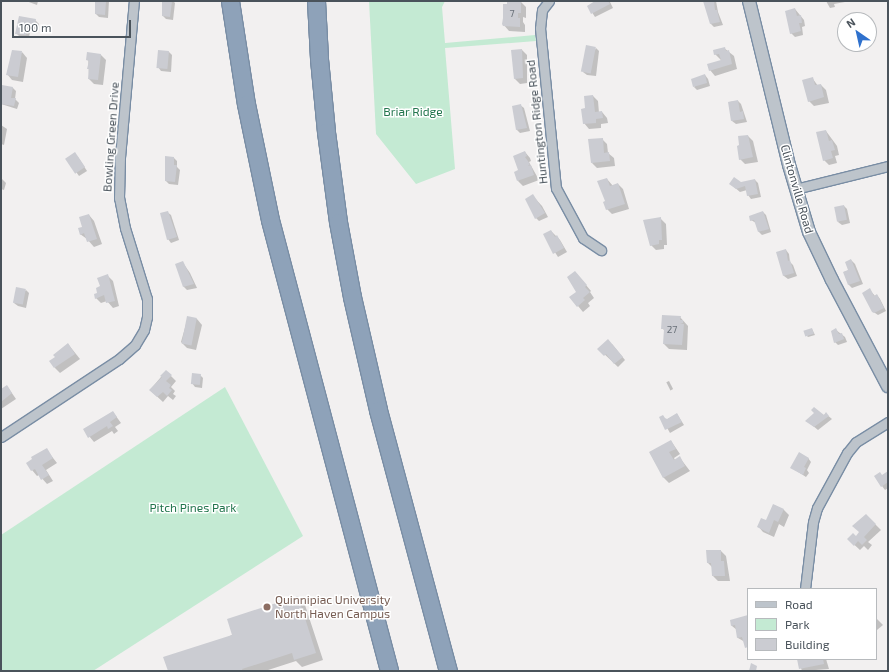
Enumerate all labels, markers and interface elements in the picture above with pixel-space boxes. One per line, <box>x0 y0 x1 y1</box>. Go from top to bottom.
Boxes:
house number: 7 <box>509 8 515 20</box>
scale bar <box>14 12 133 38</box>
north arrow <box>837 12 877 52</box>
text: N <box>844 15 857 30</box>
text: 100 m <box>19 20 51 34</box>
street label: Huntington Ridge Road <box>523 59 551 185</box>
street label: Bowling Green Drive <box>100 82 122 192</box>
park label: Briar Ridge <box>383 105 443 119</box>
street label: Clintonville Road <box>777 143 817 235</box>
house number: 27 <box>667 324 677 336</box>
park label: Pitch Pines Park <box>150 501 236 515</box>
legend <box>747 588 877 660</box>
place label: Quinnipiac University North Haven Campus <box>275 593 390 621</box>
text: Road <box>785 597 813 611</box>
marker: Quinnipiac University North Haven Campus <box>262 602 272 612</box>
text: Park <box>785 617 810 631</box>
text: Building <box>785 637 829 651</box>

